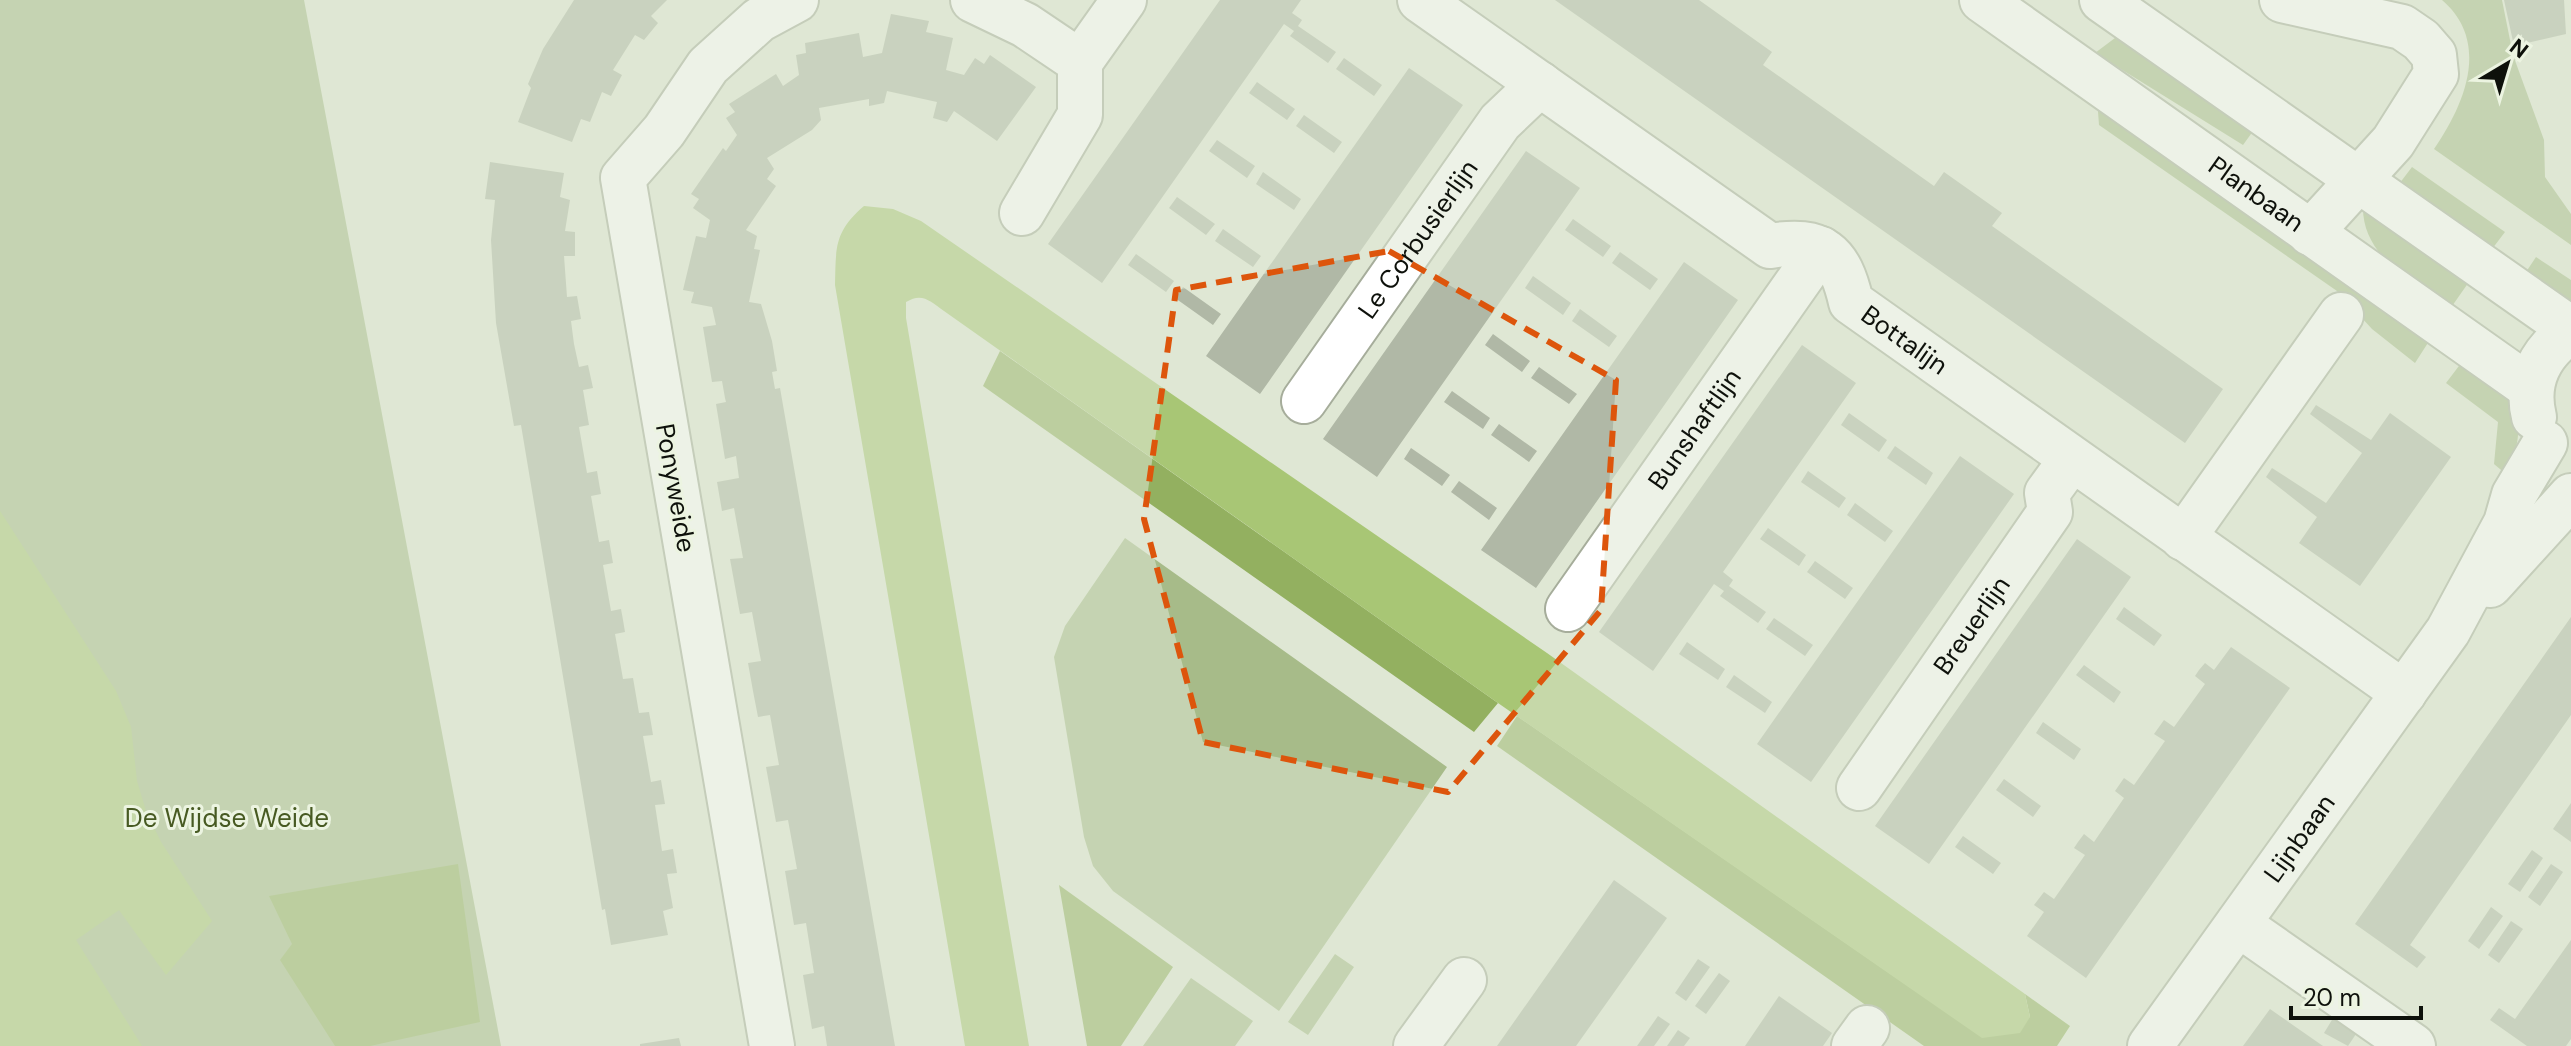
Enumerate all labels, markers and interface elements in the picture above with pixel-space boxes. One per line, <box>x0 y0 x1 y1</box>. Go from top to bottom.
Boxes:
north arrow <box>2467 24 2547 104</box>
text: N <box>2504 32 2534 65</box>
street label: Planbaan <box>2202 148 2311 239</box>
street label: Le Corbusierlijn <box>1350 153 1485 325</box>
street label: Bottalijn <box>1855 298 1955 382</box>
street label: Bunshaftlijn <box>1640 362 1749 496</box>
street label: Ponyweide <box>648 421 704 555</box>
street label: Breuerlijn <box>1926 569 2018 681</box>
street label: Lijnbaan <box>2256 787 2343 889</box>
park label: De Wijdse Weide <box>125 801 329 835</box>
scale bar <box>2291 970 2421 1020</box>
text: 20 m <box>2303 982 2361 1013</box>

